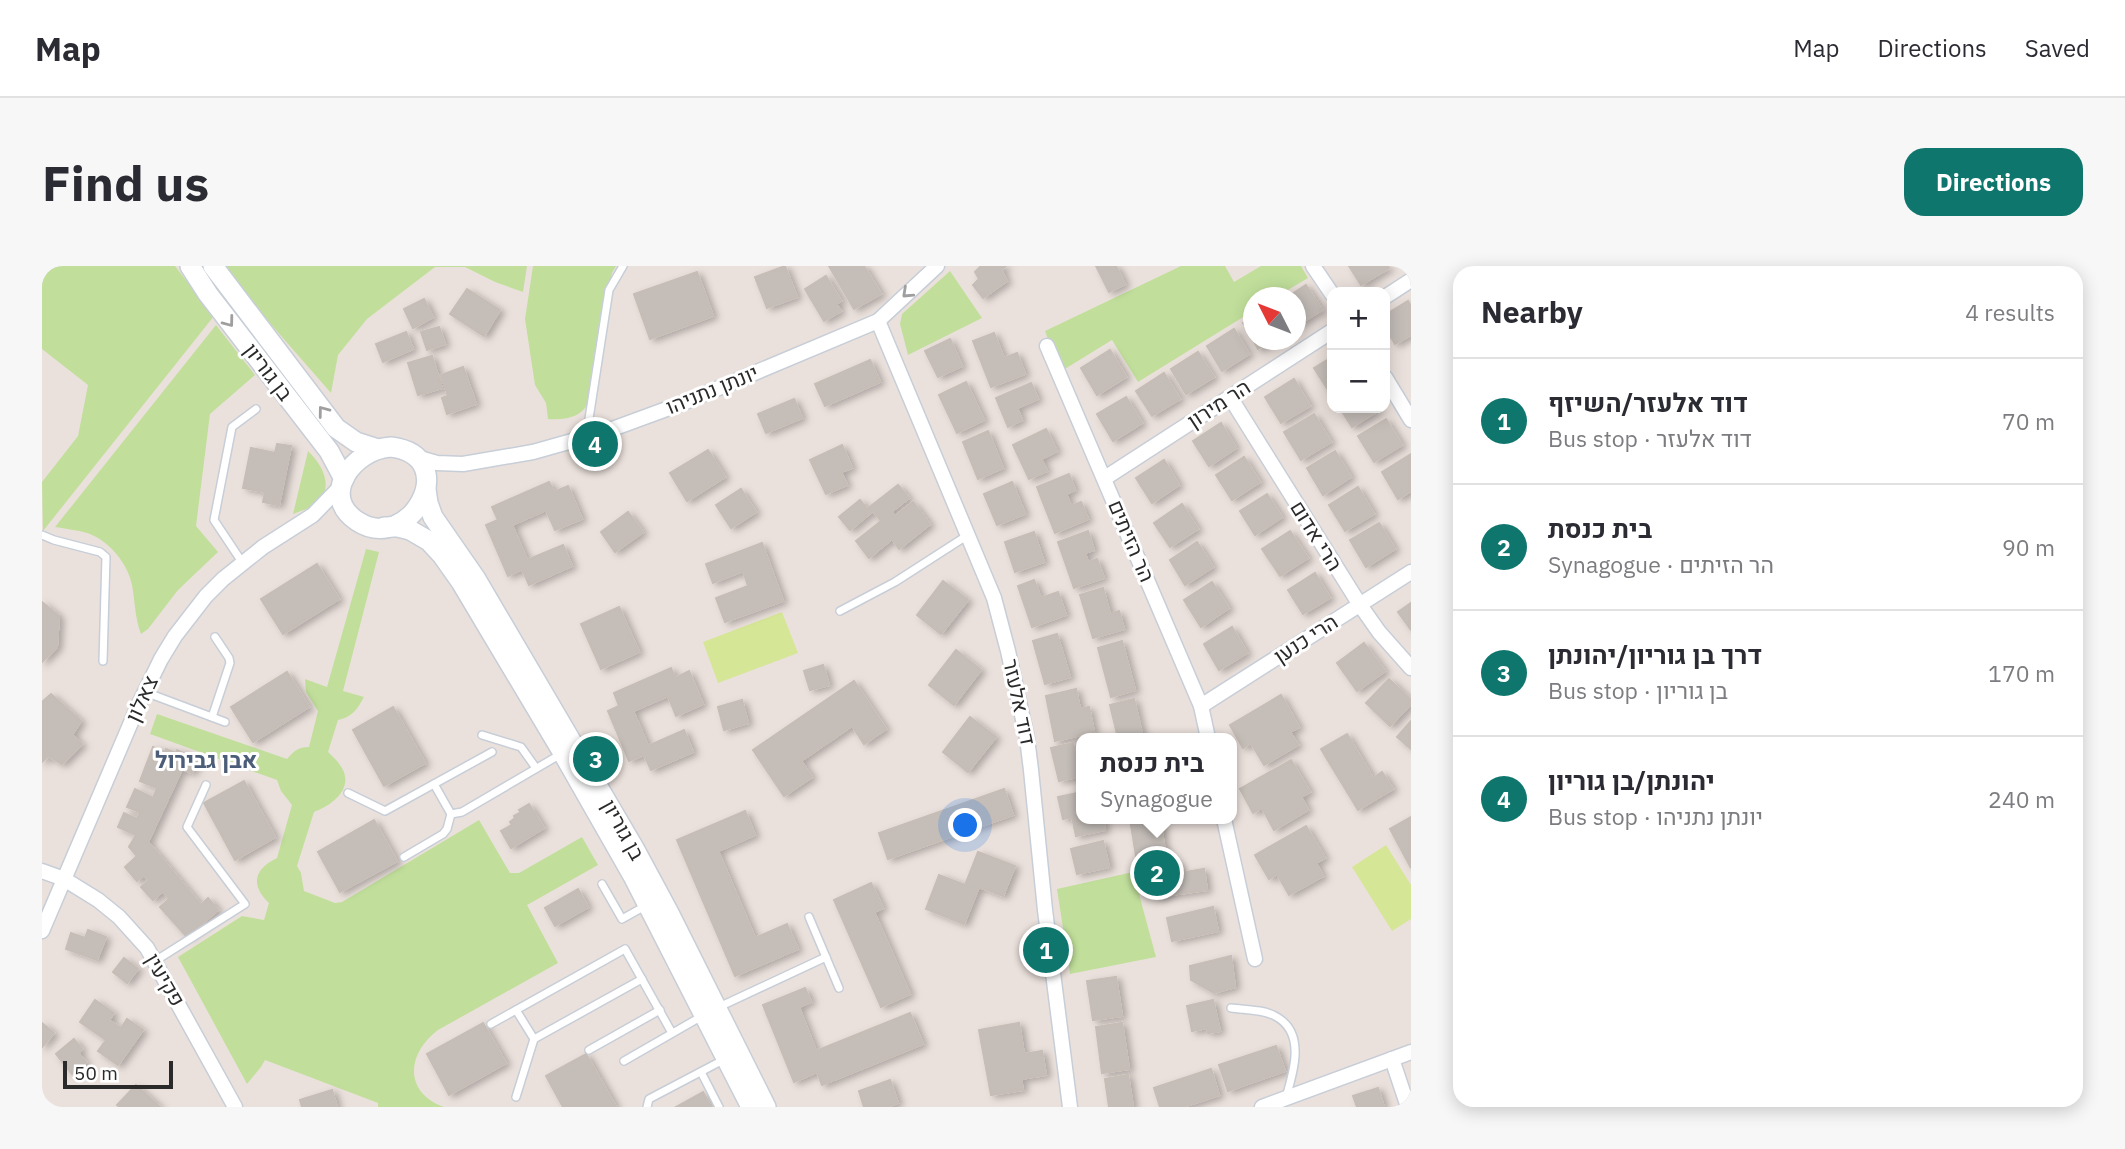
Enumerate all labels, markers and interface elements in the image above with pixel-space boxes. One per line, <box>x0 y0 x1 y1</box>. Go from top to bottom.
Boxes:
text: Map <box>35 27 101 70</box>
text: Map <box>1793 32 1839 64</box>
text: Directions <box>1877 32 1987 64</box>
text: Saved <box>2025 32 2090 64</box>
button: Directions <box>1904 148 2083 216</box>
text: Find us <box>42 151 209 214</box>
one-way arrow <box>902 285 915 298</box>
north arrow <box>1243 287 1306 350</box>
map controls <box>1327 287 1390 413</box>
button: + <box>1327 287 1390 350</box>
text: Nearby <box>1481 292 1583 331</box>
text: 4 results <box>1965 297 2055 327</box>
one-way arrow <box>221 314 234 327</box>
street label: בן גוריון <box>238 337 300 406</box>
button: − <box>1327 350 1390 413</box>
street label: יונתן נתניהו <box>661 358 762 420</box>
street label: הר מירון <box>1182 372 1255 434</box>
text: דוד אלעזר/השיזף <box>1548 385 1748 419</box>
text: 1 <box>1497 406 1511 436</box>
text: 70 m <box>2002 406 2055 436</box>
one-way arrow <box>319 407 332 419</box>
pin: 4 <box>572 418 618 470</box>
text: Bus stop · דוד אלעזר <box>1548 423 1752 453</box>
street label: הר הזיתים <box>1102 495 1162 586</box>
street label: הרי אדום <box>1284 495 1349 576</box>
text: בית כנסת <box>1548 511 1652 545</box>
text: 2 <box>1497 532 1511 562</box>
text: 90 m <box>2002 532 2055 562</box>
text: Synagogue · הר הזיתים <box>1548 549 1774 579</box>
street label: הרי כנען <box>1268 607 1343 669</box>
text: דרך בן גוריון/יהונתן <box>1548 637 1762 671</box>
street label: דוד אלעזר <box>997 656 1043 747</box>
text: 3 <box>1497 658 1511 688</box>
text: 170 m <box>1988 658 2055 688</box>
street label: צאלון <box>118 671 164 726</box>
text: Bus stop · בן גוריון <box>1548 675 1728 705</box>
pin: 3 <box>573 733 619 785</box>
popup <box>1076 733 1237 824</box>
district label: אבן גבירול <box>155 744 257 774</box>
text: בית כנסת <box>1100 745 1204 779</box>
text: יהונתן/בן גוריון <box>1548 763 1715 797</box>
text: Synagogue <box>1100 783 1213 813</box>
text: 4 <box>1497 784 1511 814</box>
text: 240 m <box>1988 784 2055 814</box>
street label: בן גוריון <box>596 794 652 865</box>
text: Bus stop · יונתן נתניהו <box>1548 801 1763 831</box>
your location <box>948 808 982 842</box>
pin: 2 <box>1134 847 1180 899</box>
pin: 1 <box>1023 924 1069 976</box>
street label: פקיעין <box>139 948 192 1011</box>
scale bar <box>63 1058 173 1090</box>
text: 50 m <box>74 1061 118 1085</box>

